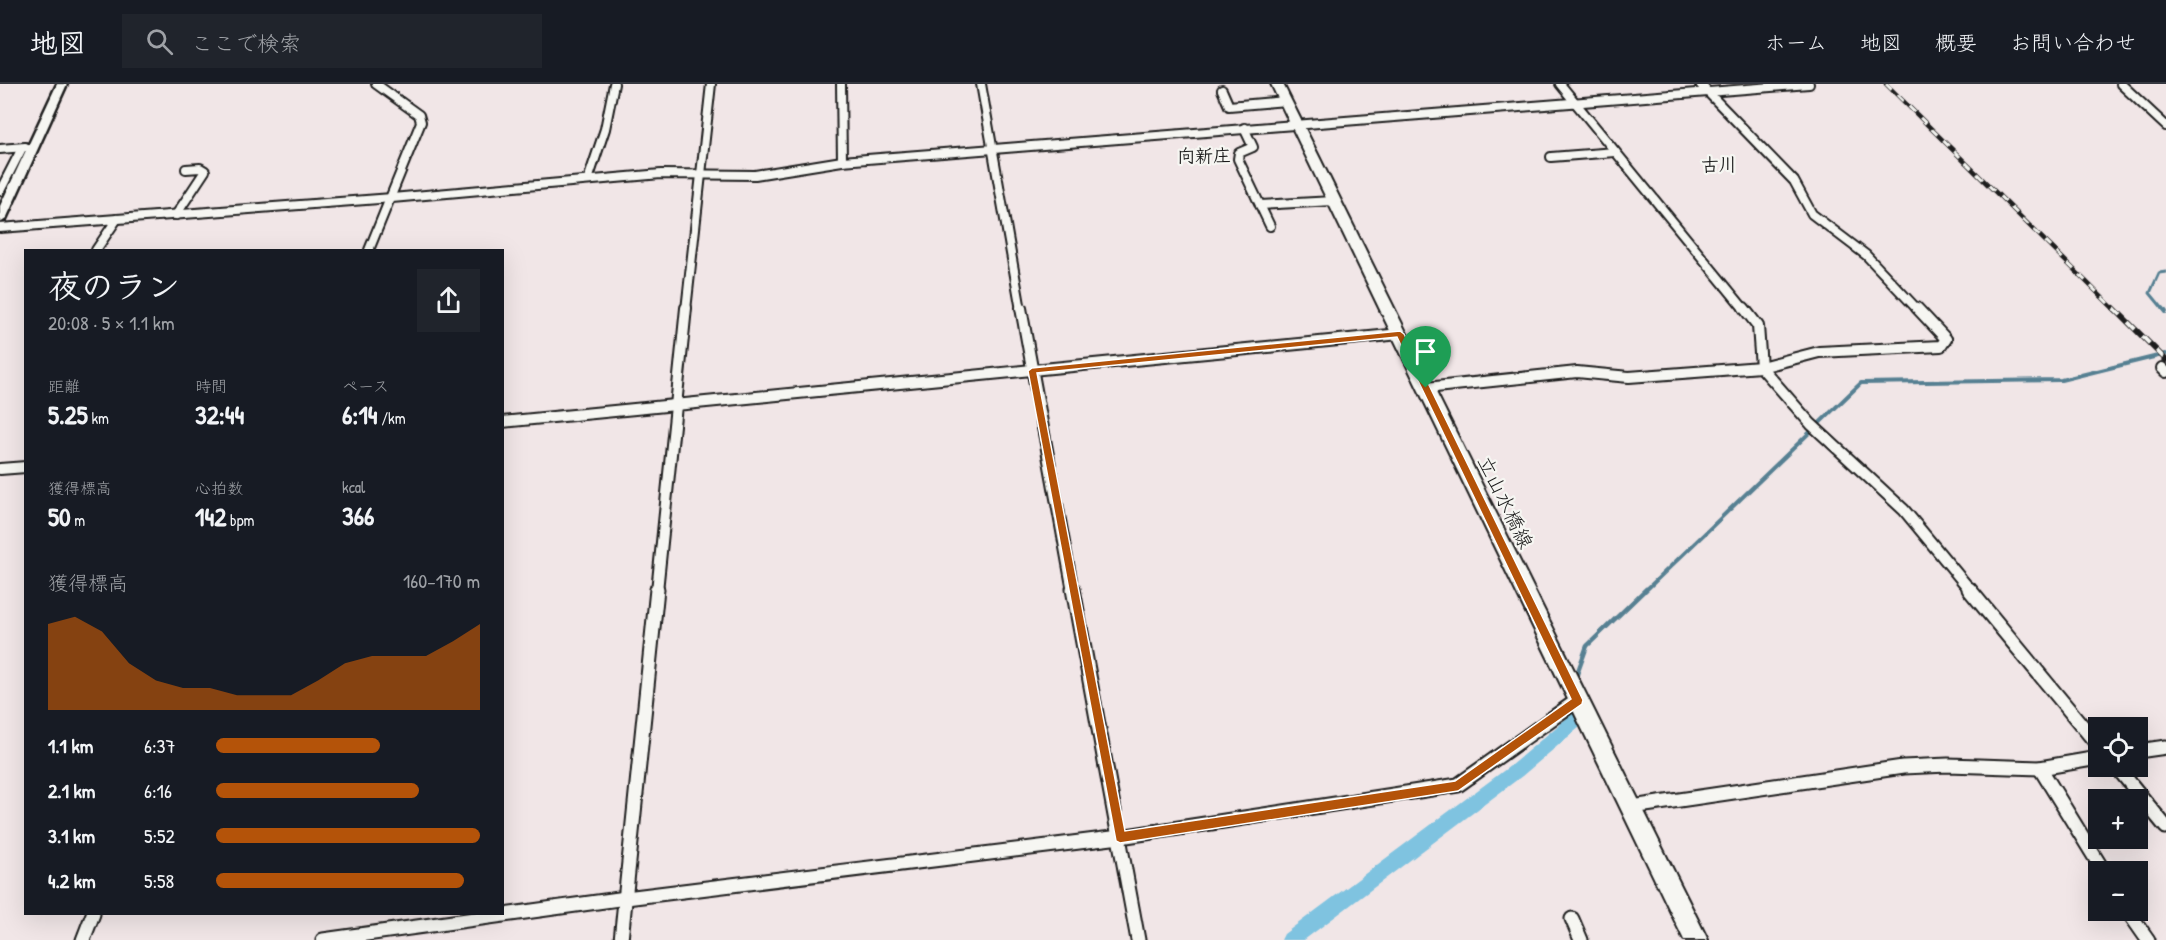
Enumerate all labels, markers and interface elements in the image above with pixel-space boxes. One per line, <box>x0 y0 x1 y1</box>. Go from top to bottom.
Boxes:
search box <box>122 14 542 68</box>
text: 地図 <box>30 24 86 62</box>
icon: search <box>143 25 176 58</box>
text: ここで検索 <box>191 28 301 58</box>
text: ホーム <box>1765 28 1827 57</box>
text: 地図 <box>1860 28 1902 57</box>
text: 概要 <box>1935 28 1977 57</box>
text: お問い合わせ <box>2010 28 2136 57</box>
district label: 向新庄 <box>1177 143 1231 168</box>
district label: 古川 <box>1701 152 1737 177</box>
text: 夜のラン <box>48 264 180 308</box>
button: share <box>417 269 480 332</box>
text: 20:08 · 5 × 1.1 km <box>48 309 175 336</box>
pin <box>1400 326 1451 388</box>
icon: arrive <box>1409 335 1442 368</box>
text: 距離 <box>48 375 80 397</box>
text: 時間 <box>195 375 227 397</box>
text: ペース <box>342 375 389 397</box>
text: 5.25 <box>48 397 88 432</box>
text: 32:44 <box>195 397 244 432</box>
text: 6:14 <box>342 397 378 432</box>
text: km <box>88 407 109 429</box>
text: /km <box>378 407 406 429</box>
street label: 立山水橋線 <box>1472 451 1540 553</box>
text: kcal <box>342 476 365 498</box>
text: 獲得標高 <box>48 477 112 499</box>
text: 心拍数 <box>195 477 243 499</box>
text: 366 <box>342 498 374 533</box>
text: 50 <box>48 499 71 534</box>
text: 142 <box>195 499 226 534</box>
text: m <box>71 509 85 531</box>
text: bpm <box>226 509 254 531</box>
text: 160–170 m <box>403 567 480 594</box>
text: 獲得標高 <box>48 569 128 596</box>
map controls <box>2088 717 2148 921</box>
button: locate <box>2088 717 2148 777</box>
text: 1.1 km <box>48 732 93 759</box>
text: 6:37 <box>144 732 175 759</box>
text: 2.1 km <box>48 777 95 804</box>
text: 6:16 <box>144 777 172 804</box>
button: + <box>2088 789 2148 849</box>
text: 3.1 km <box>48 822 95 849</box>
text: 5:52 <box>144 822 175 849</box>
button: − <box>2088 861 2148 921</box>
text: 4.2 km <box>48 867 96 894</box>
text: 5:58 <box>144 867 174 894</box>

